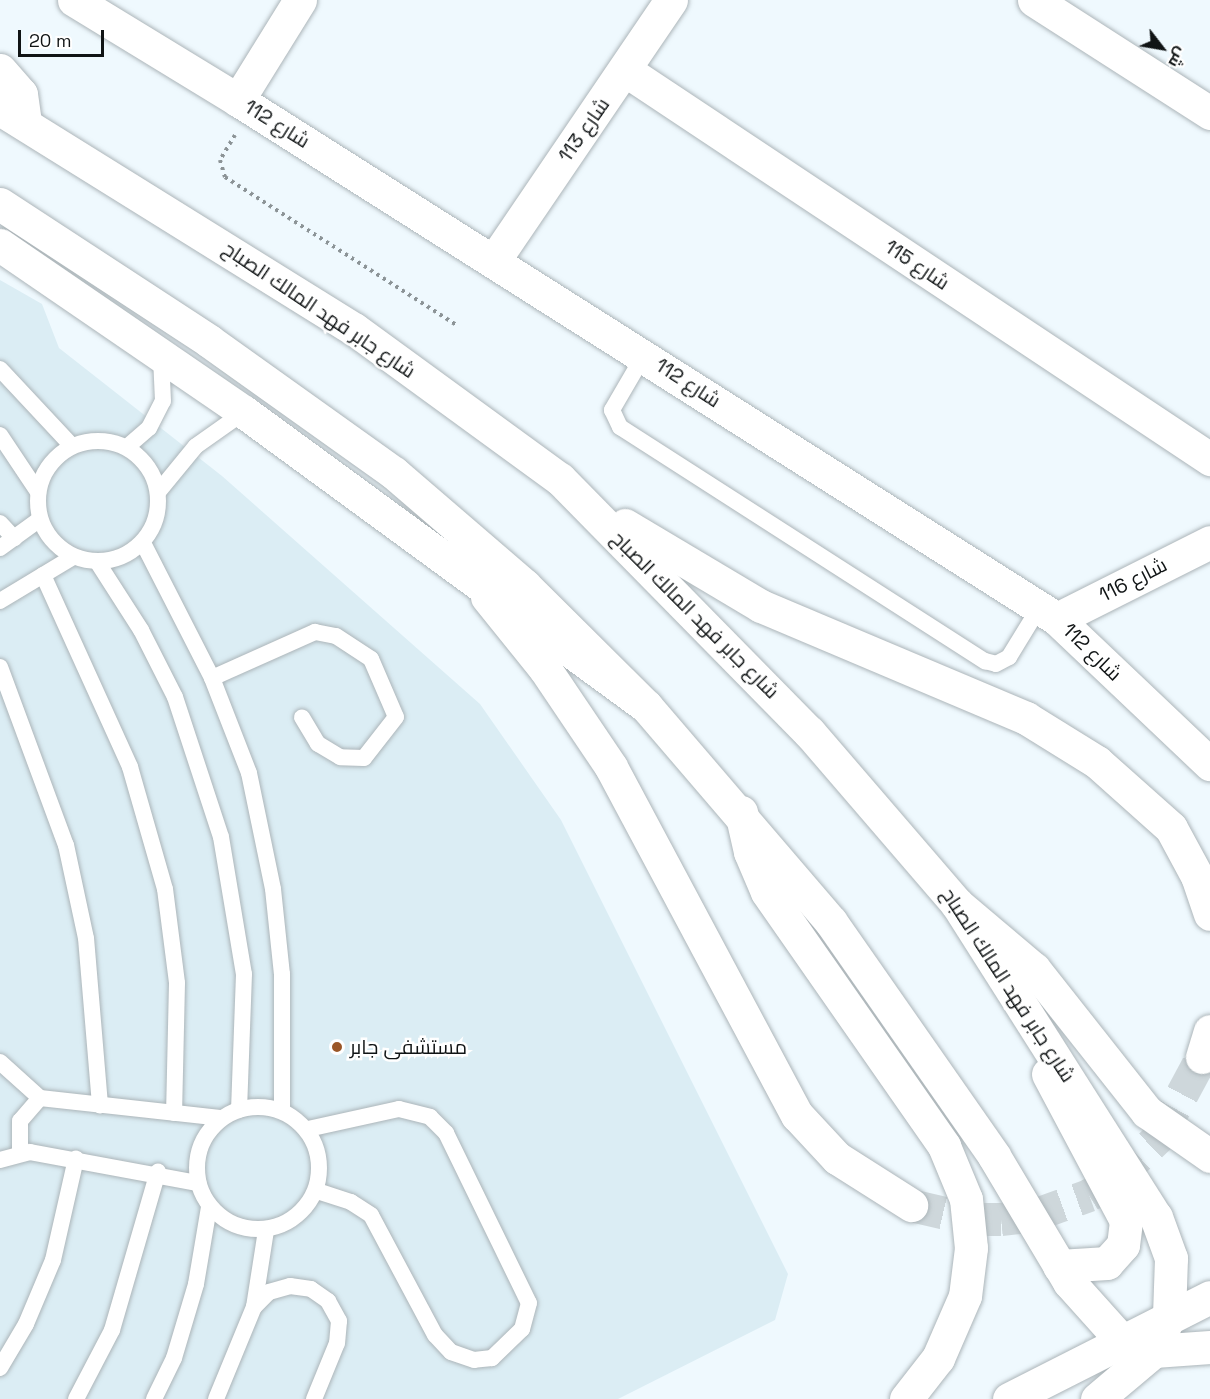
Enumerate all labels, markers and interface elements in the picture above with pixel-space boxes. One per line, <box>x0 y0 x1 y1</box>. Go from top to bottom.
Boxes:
scale bar <box>21 18 106 56</box>
north arrow <box>1132 18 1192 78</box>
text: 20 m <box>29 29 72 52</box>
text: ش <box>1164 43 1192 72</box>
street label: شارع 113 <box>553 93 615 167</box>
street label: شارع 112 <box>240 95 314 153</box>
street label: شارع 115 <box>880 235 954 295</box>
street label: شارع جابر فهد المالك الصباح <box>218 237 420 383</box>
street label: شارع 112 <box>651 353 725 413</box>
street label: شارع جابر فهد المالك الصباح <box>606 526 784 704</box>
street label: شارع 116 <box>1095 553 1171 607</box>
street label: شارع 112 <box>1058 618 1126 686</box>
street label: شارع جابر فهد المالك الصباح <box>936 883 1080 1087</box>
place label: مستشفى جابر <box>350 1035 467 1059</box>
marker: مستشفى جابر <box>328 1038 346 1056</box>

